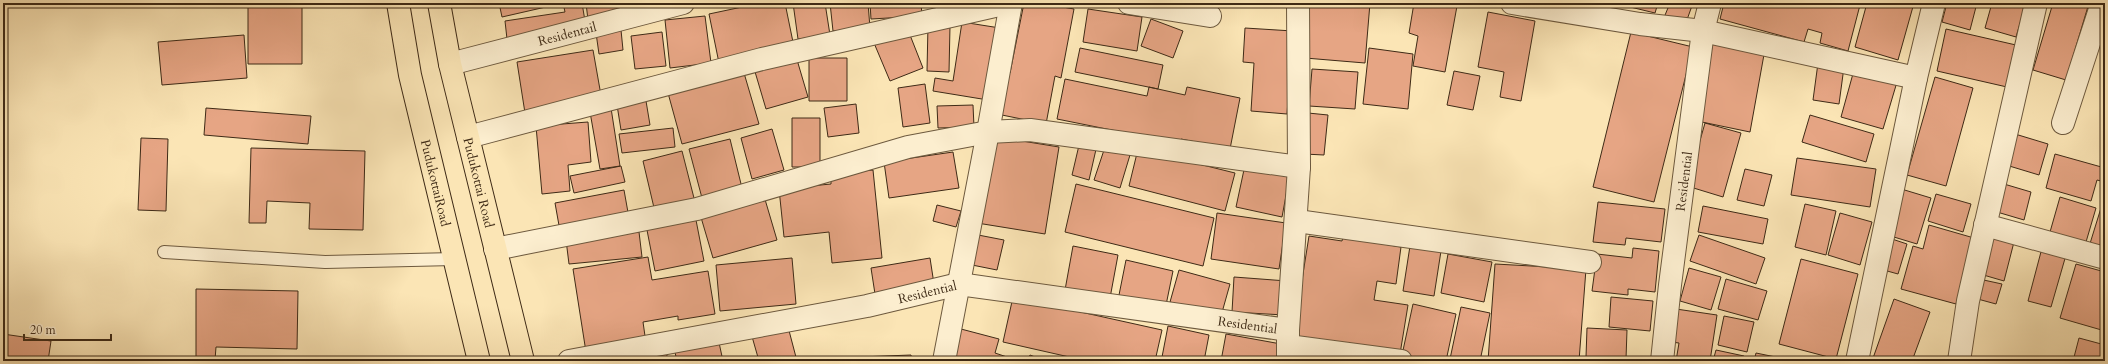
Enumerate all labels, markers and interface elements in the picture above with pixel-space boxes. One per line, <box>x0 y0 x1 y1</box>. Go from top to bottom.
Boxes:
street label: Residentail <box>536 18 599 51</box>
street label: Pudukottai Road <box>458 136 498 230</box>
street label: PudukottaiRoad <box>416 138 454 229</box>
street label: Residential <box>1672 150 1697 212</box>
street label: Residential <box>896 277 959 308</box>
street label: Residential <box>1217 312 1279 338</box>
scale bar <box>24 316 111 342</box>
text: 20 m <box>30 322 57 338</box>

